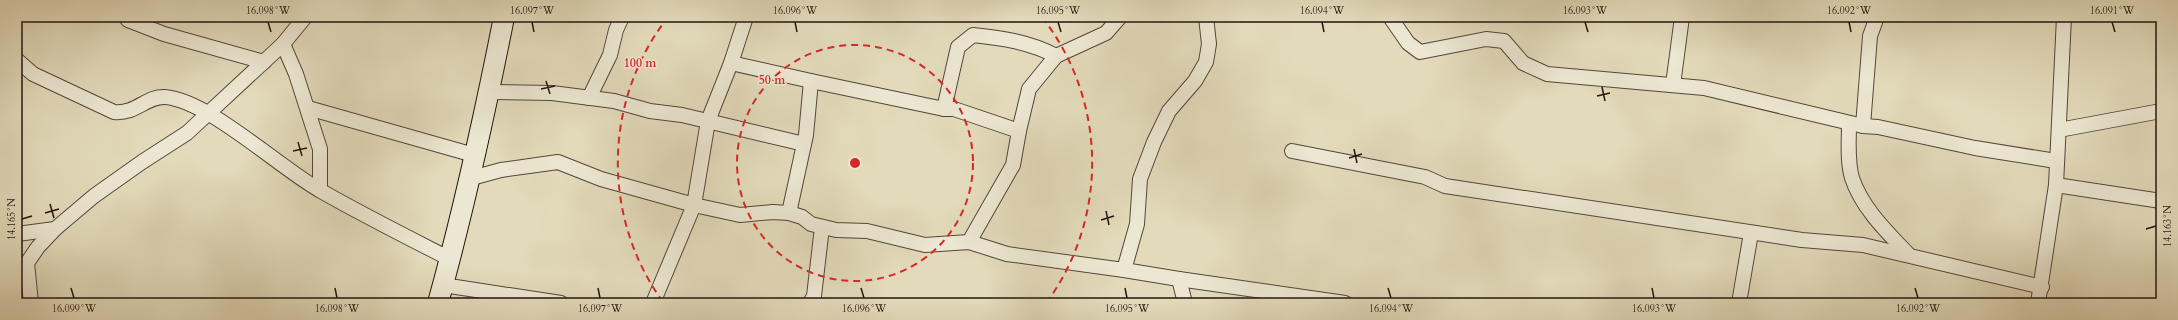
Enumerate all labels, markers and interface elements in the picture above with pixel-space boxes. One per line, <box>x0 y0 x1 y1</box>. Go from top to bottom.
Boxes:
text: 16.098°W <box>246 4 291 18</box>
text: 16.097°W <box>510 4 555 18</box>
text: 16.096°W <box>773 4 818 18</box>
text: 16.095°W <box>1036 4 1081 18</box>
text: 16.094°W <box>1300 4 1345 18</box>
text: 16.093°W <box>1563 4 1608 18</box>
text: 16.092°W <box>1827 4 1872 18</box>
text: 16.091°W <box>2090 4 2135 18</box>
text: 100 m <box>624 55 657 71</box>
text: 50 m <box>759 72 786 88</box>
centre of rings <box>848 156 862 170</box>
text: 14.165°N <box>5 198 19 240</box>
text: 14.163°N <box>2161 205 2175 247</box>
text: 16.099°W <box>52 302 97 316</box>
text: 16.098°W <box>315 302 360 316</box>
text: 16.097°W <box>578 302 623 316</box>
text: 16.096°W <box>842 302 887 316</box>
text: 16.095°W <box>1105 302 1150 316</box>
text: 16.094°W <box>1369 302 1414 316</box>
text: 16.093°W <box>1632 302 1677 316</box>
text: 16.092°W <box>1896 302 1941 316</box>

